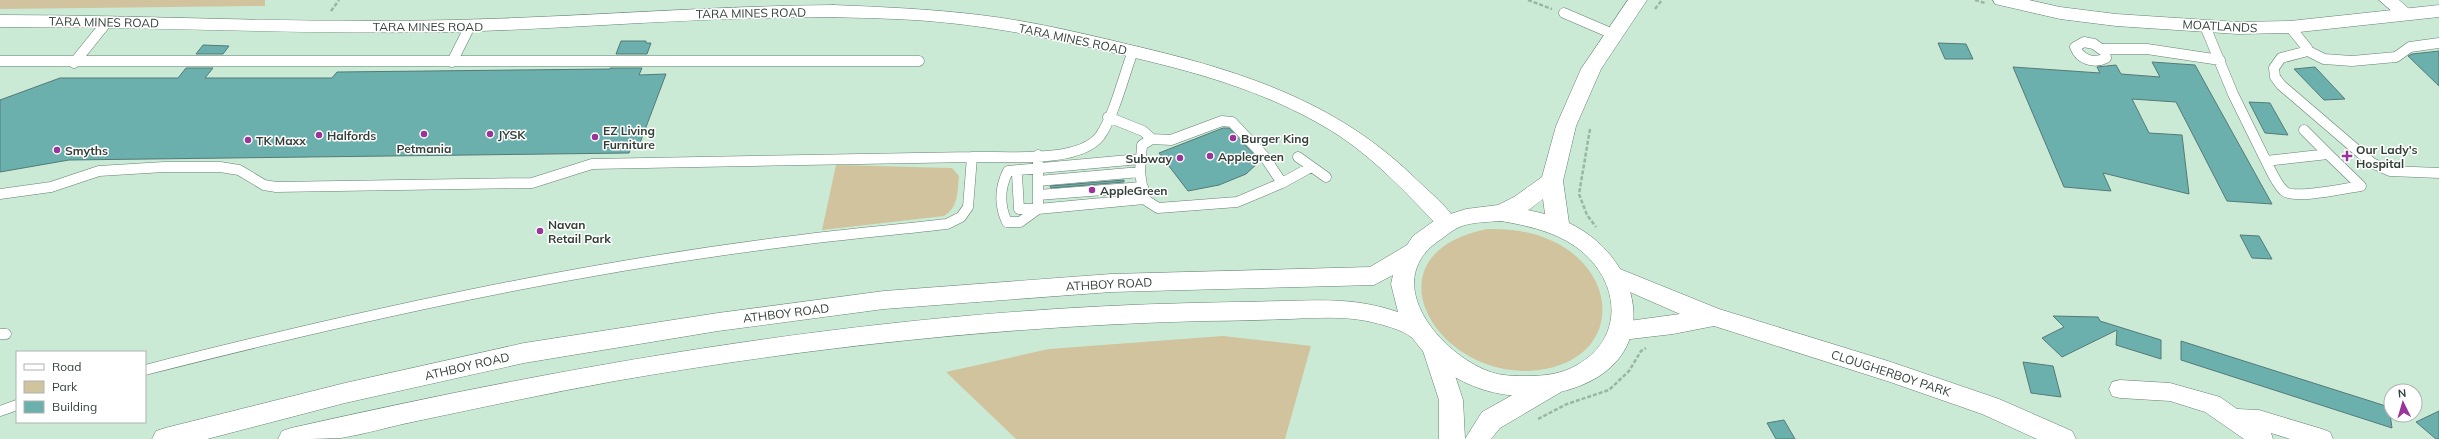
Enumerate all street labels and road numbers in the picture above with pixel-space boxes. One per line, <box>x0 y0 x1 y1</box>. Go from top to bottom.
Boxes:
street label: TARA MINES ROAD <box>696 5 806 21</box>
street label: TARA MINES ROAD <box>49 14 159 30</box>
street label: MOATLANDS <box>2182 17 2258 35</box>
street label: TARA MINES ROAD <box>373 19 483 34</box>
street label: TARA MINES ROAD <box>1017 20 1129 58</box>
street label: ATHBOY ROAD <box>1065 274 1153 294</box>
street label: ATHBOY ROAD <box>742 300 830 326</box>
street label: CLOUGHERBOY PARK <box>1829 347 1953 400</box>
street label: ATHBOY ROAD <box>423 349 511 383</box>

